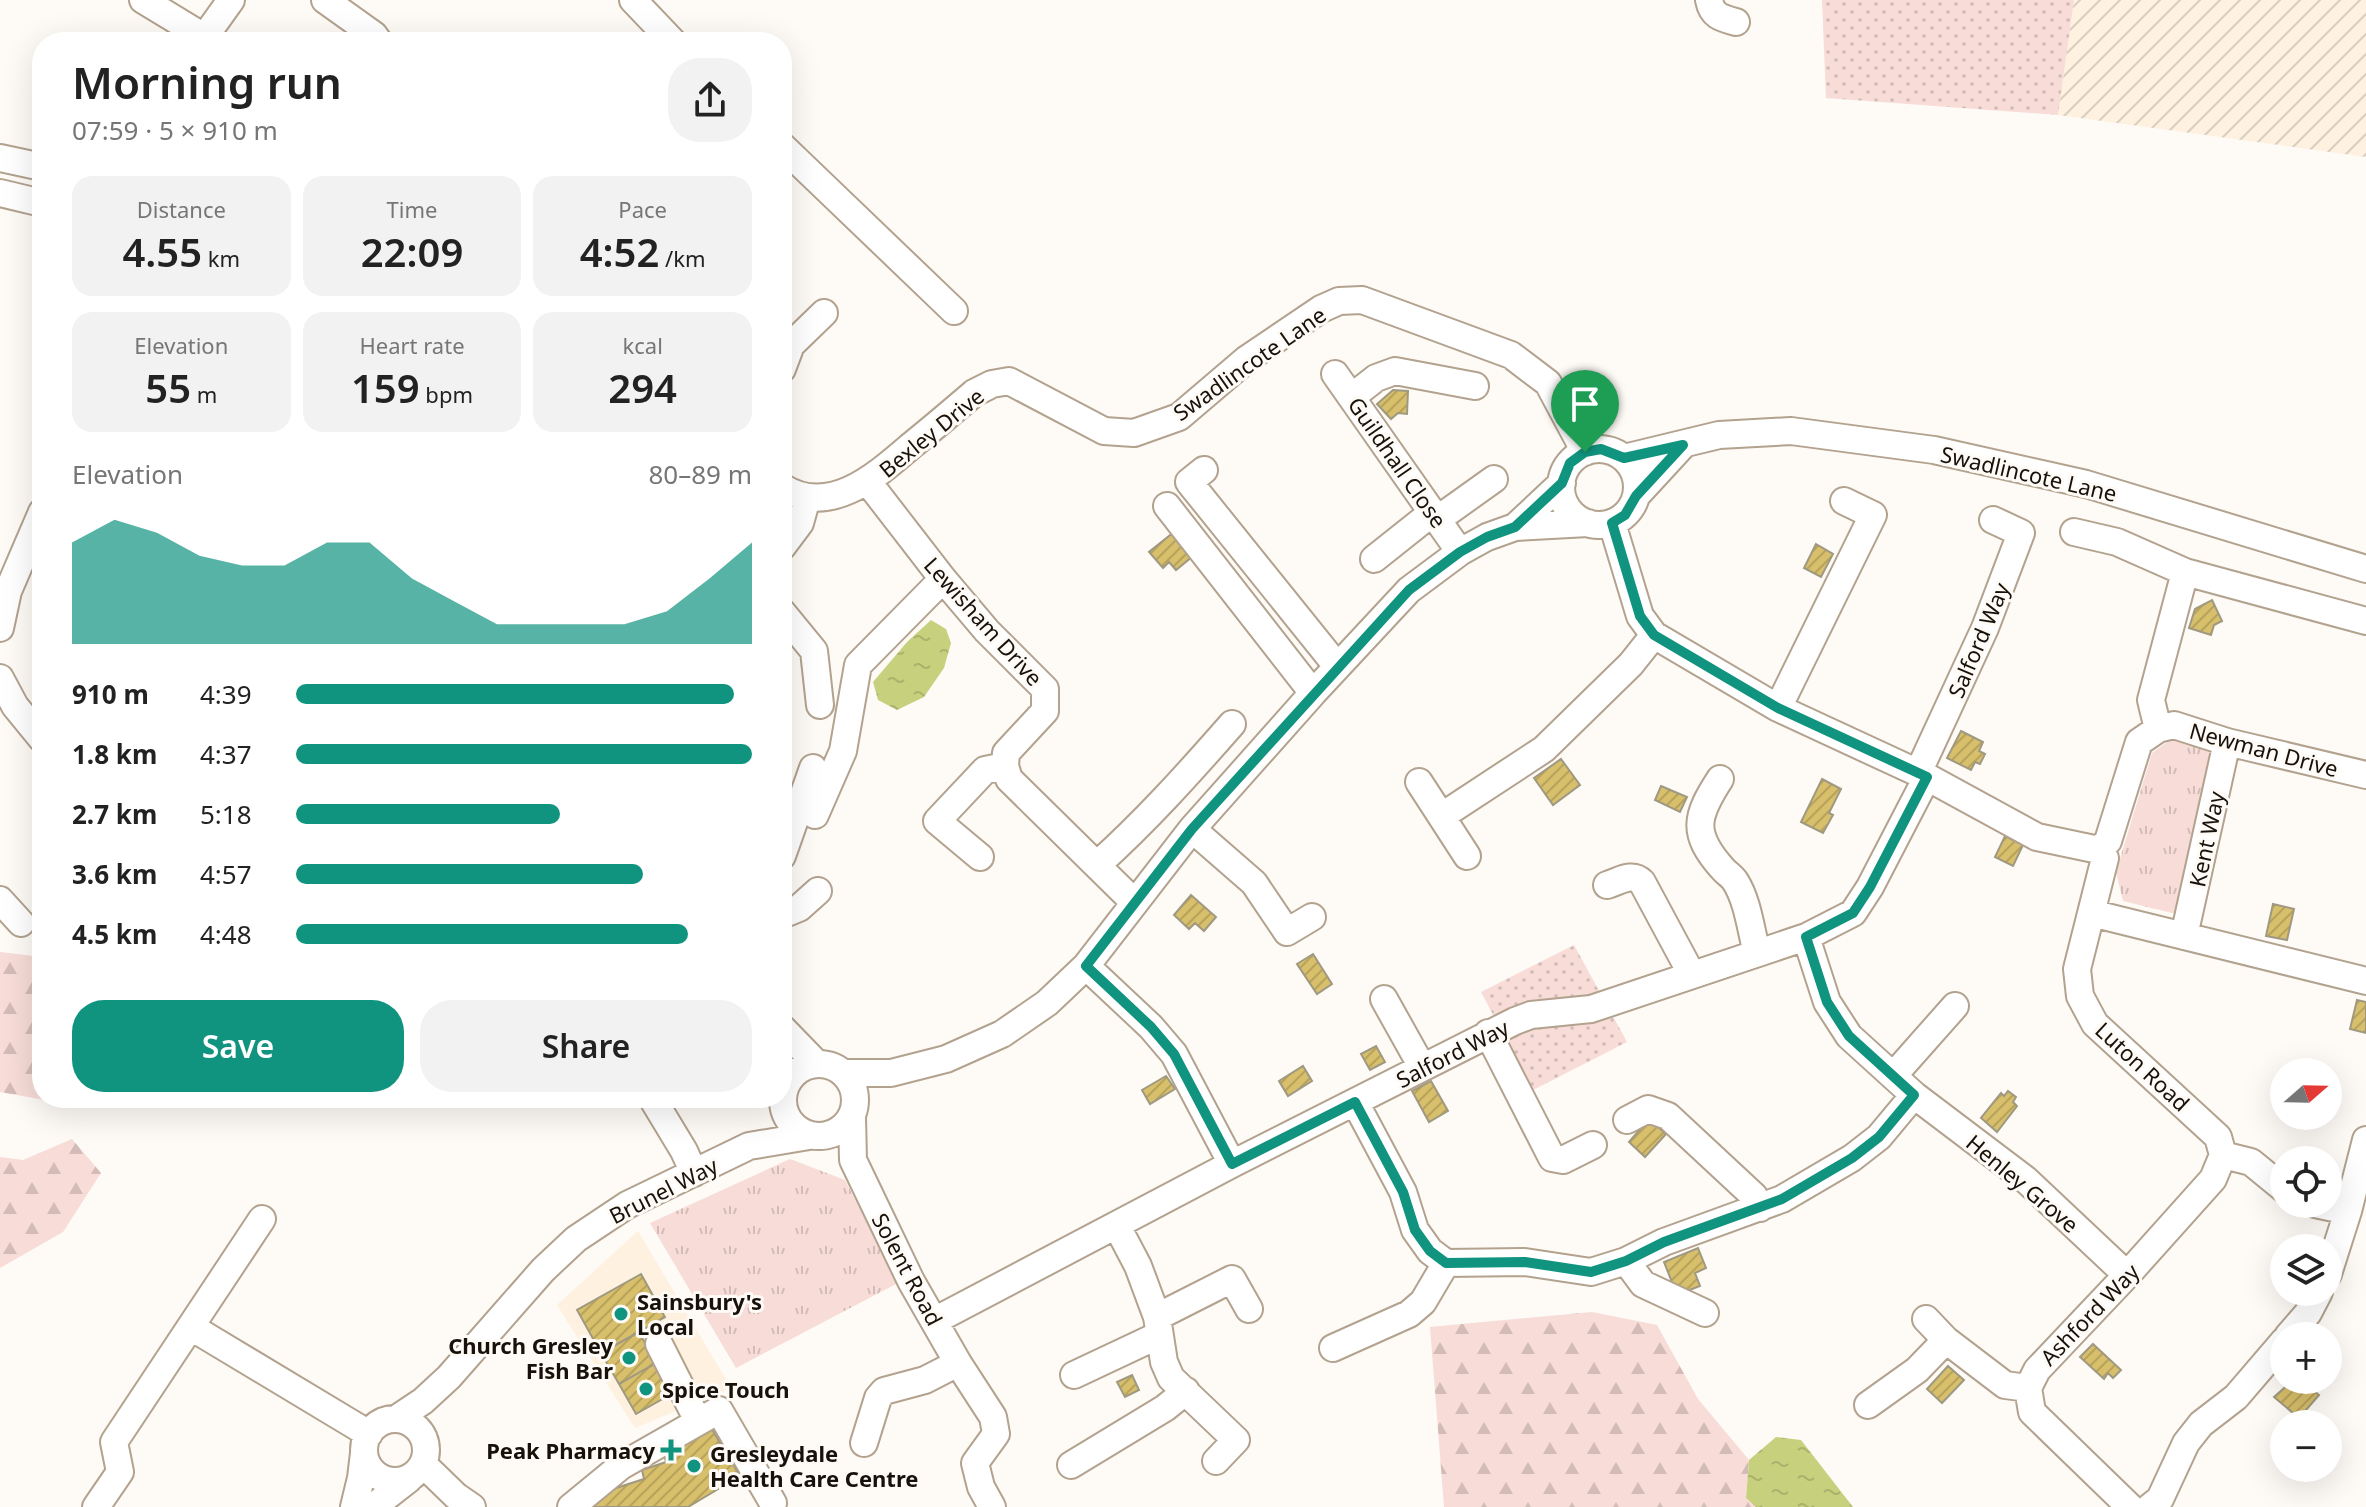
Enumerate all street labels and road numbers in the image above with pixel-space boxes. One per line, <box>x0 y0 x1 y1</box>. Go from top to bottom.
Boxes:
street label: Swadlincote Lane <box>1167 299 1331 427</box>
street label: Bexley Drive <box>872 380 990 484</box>
street label: Guildhall Close <box>1342 391 1454 533</box>
street label: Swadlincote Lane <box>1938 438 2120 508</box>
street label: Lewisham Drive <box>918 550 1050 692</box>
street label: Salford Way <box>1940 577 2016 702</box>
street label: Newman Drive <box>2186 715 2342 783</box>
street label: Kent Way <box>2181 788 2231 889</box>
street label: Salford Way <box>1391 1011 1514 1094</box>
street label: Luton Road <box>2089 1015 2197 1117</box>
street label: Henley Grove <box>1960 1127 2086 1239</box>
street label: Brunel Way <box>604 1150 723 1230</box>
street label: Solent Road <box>866 1207 950 1331</box>
street label: Ashford Way <box>2033 1256 2146 1371</box>

